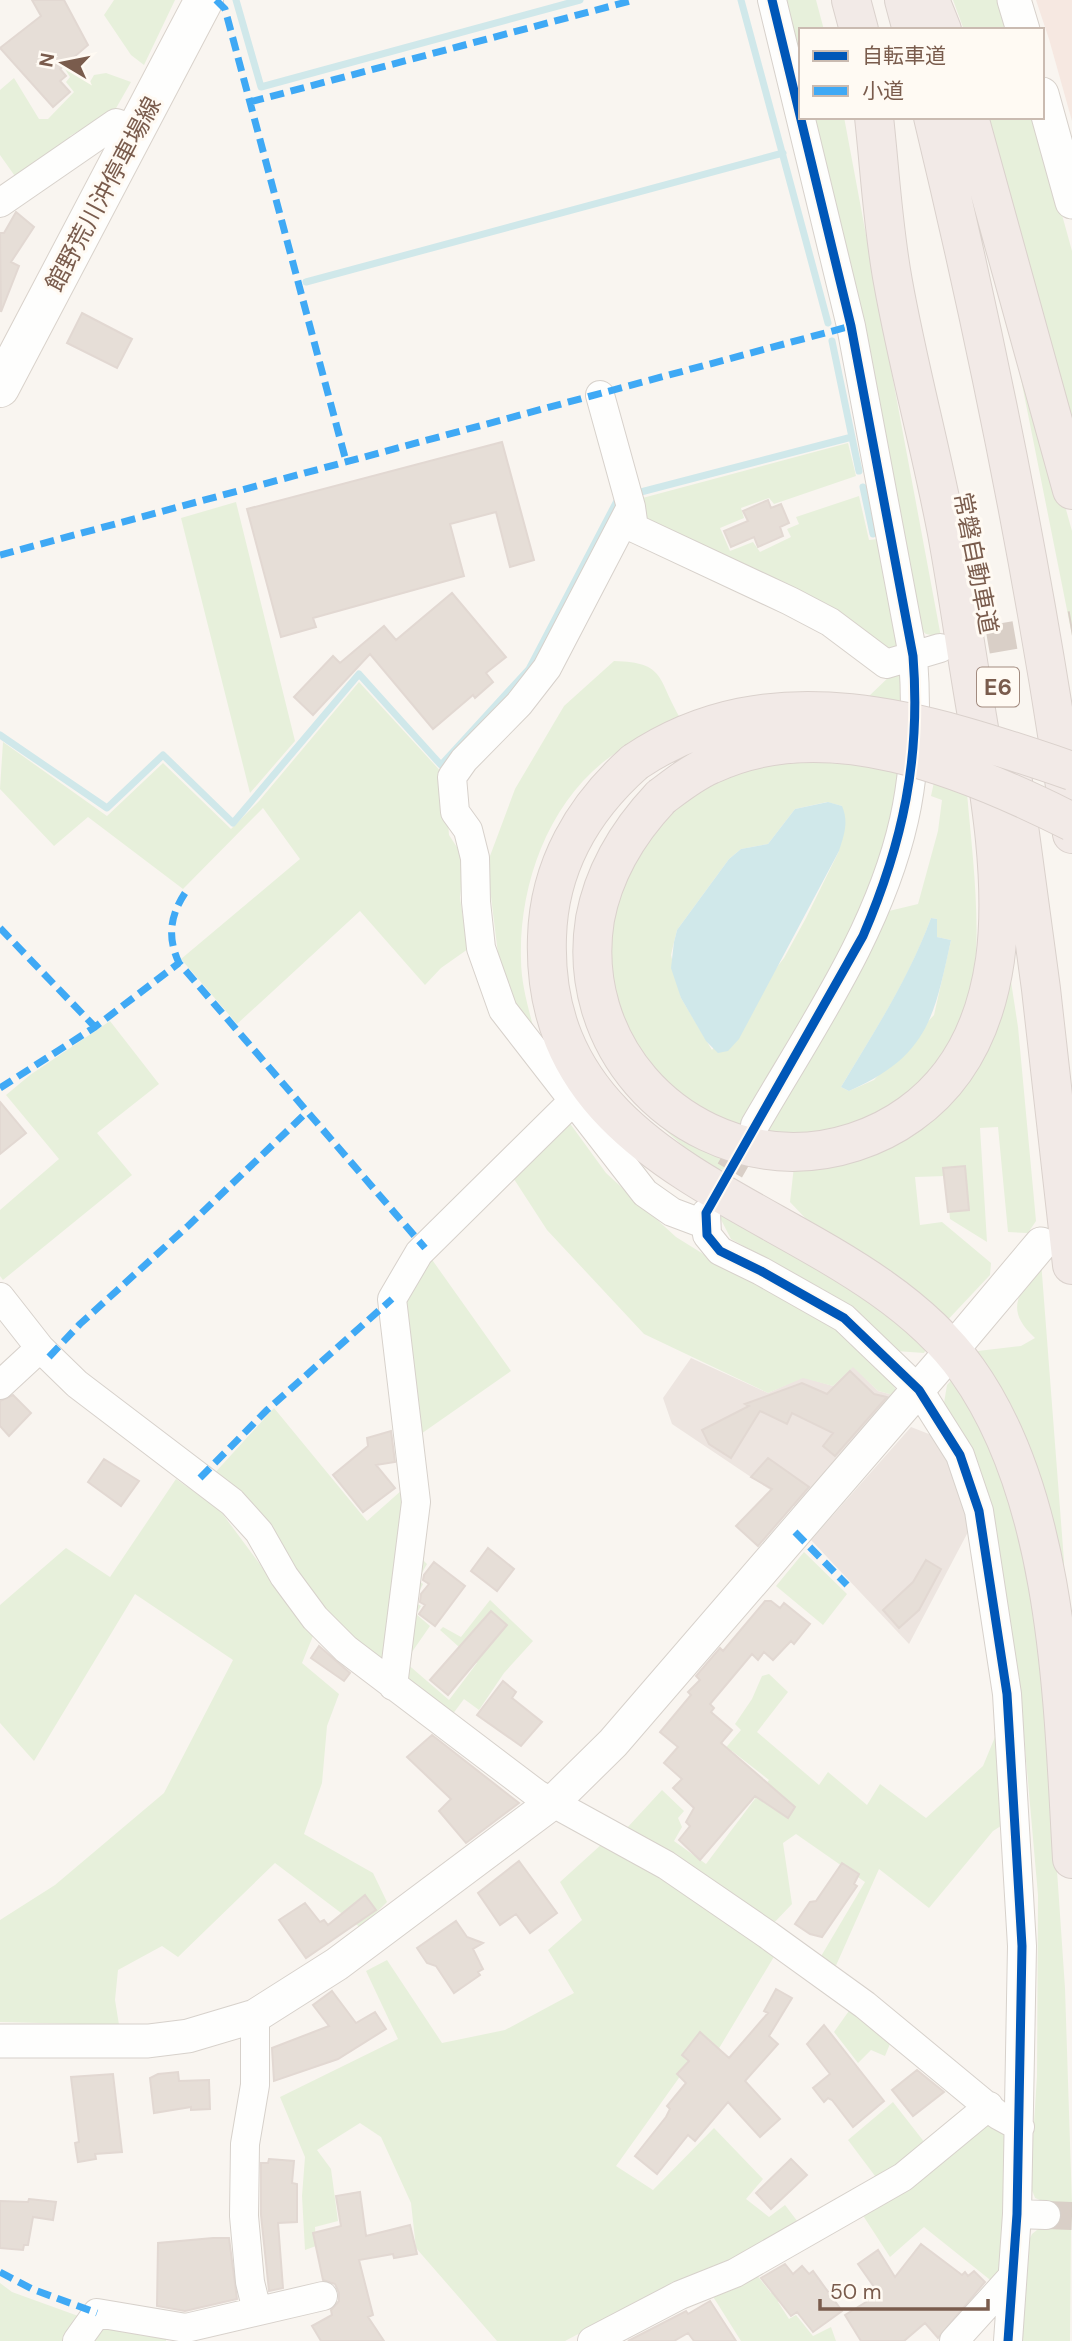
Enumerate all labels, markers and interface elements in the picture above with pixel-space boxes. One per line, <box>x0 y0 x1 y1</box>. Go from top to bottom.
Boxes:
north arrow <box>28 28 98 98</box>
legend <box>799 28 1044 119</box>
text: 自転車道 <box>862 42 946 70</box>
text: N <box>33 51 60 69</box>
text: 小道 <box>862 77 904 105</box>
street label: 館野荒川沖停車場線 <box>39 91 167 297</box>
street label: 常磐自動車道 <box>947 489 1005 637</box>
road number: E6 <box>977 667 1019 706</box>
scale bar <box>820 2268 988 2312</box>
text: 50 m <box>830 2278 881 2306</box>

